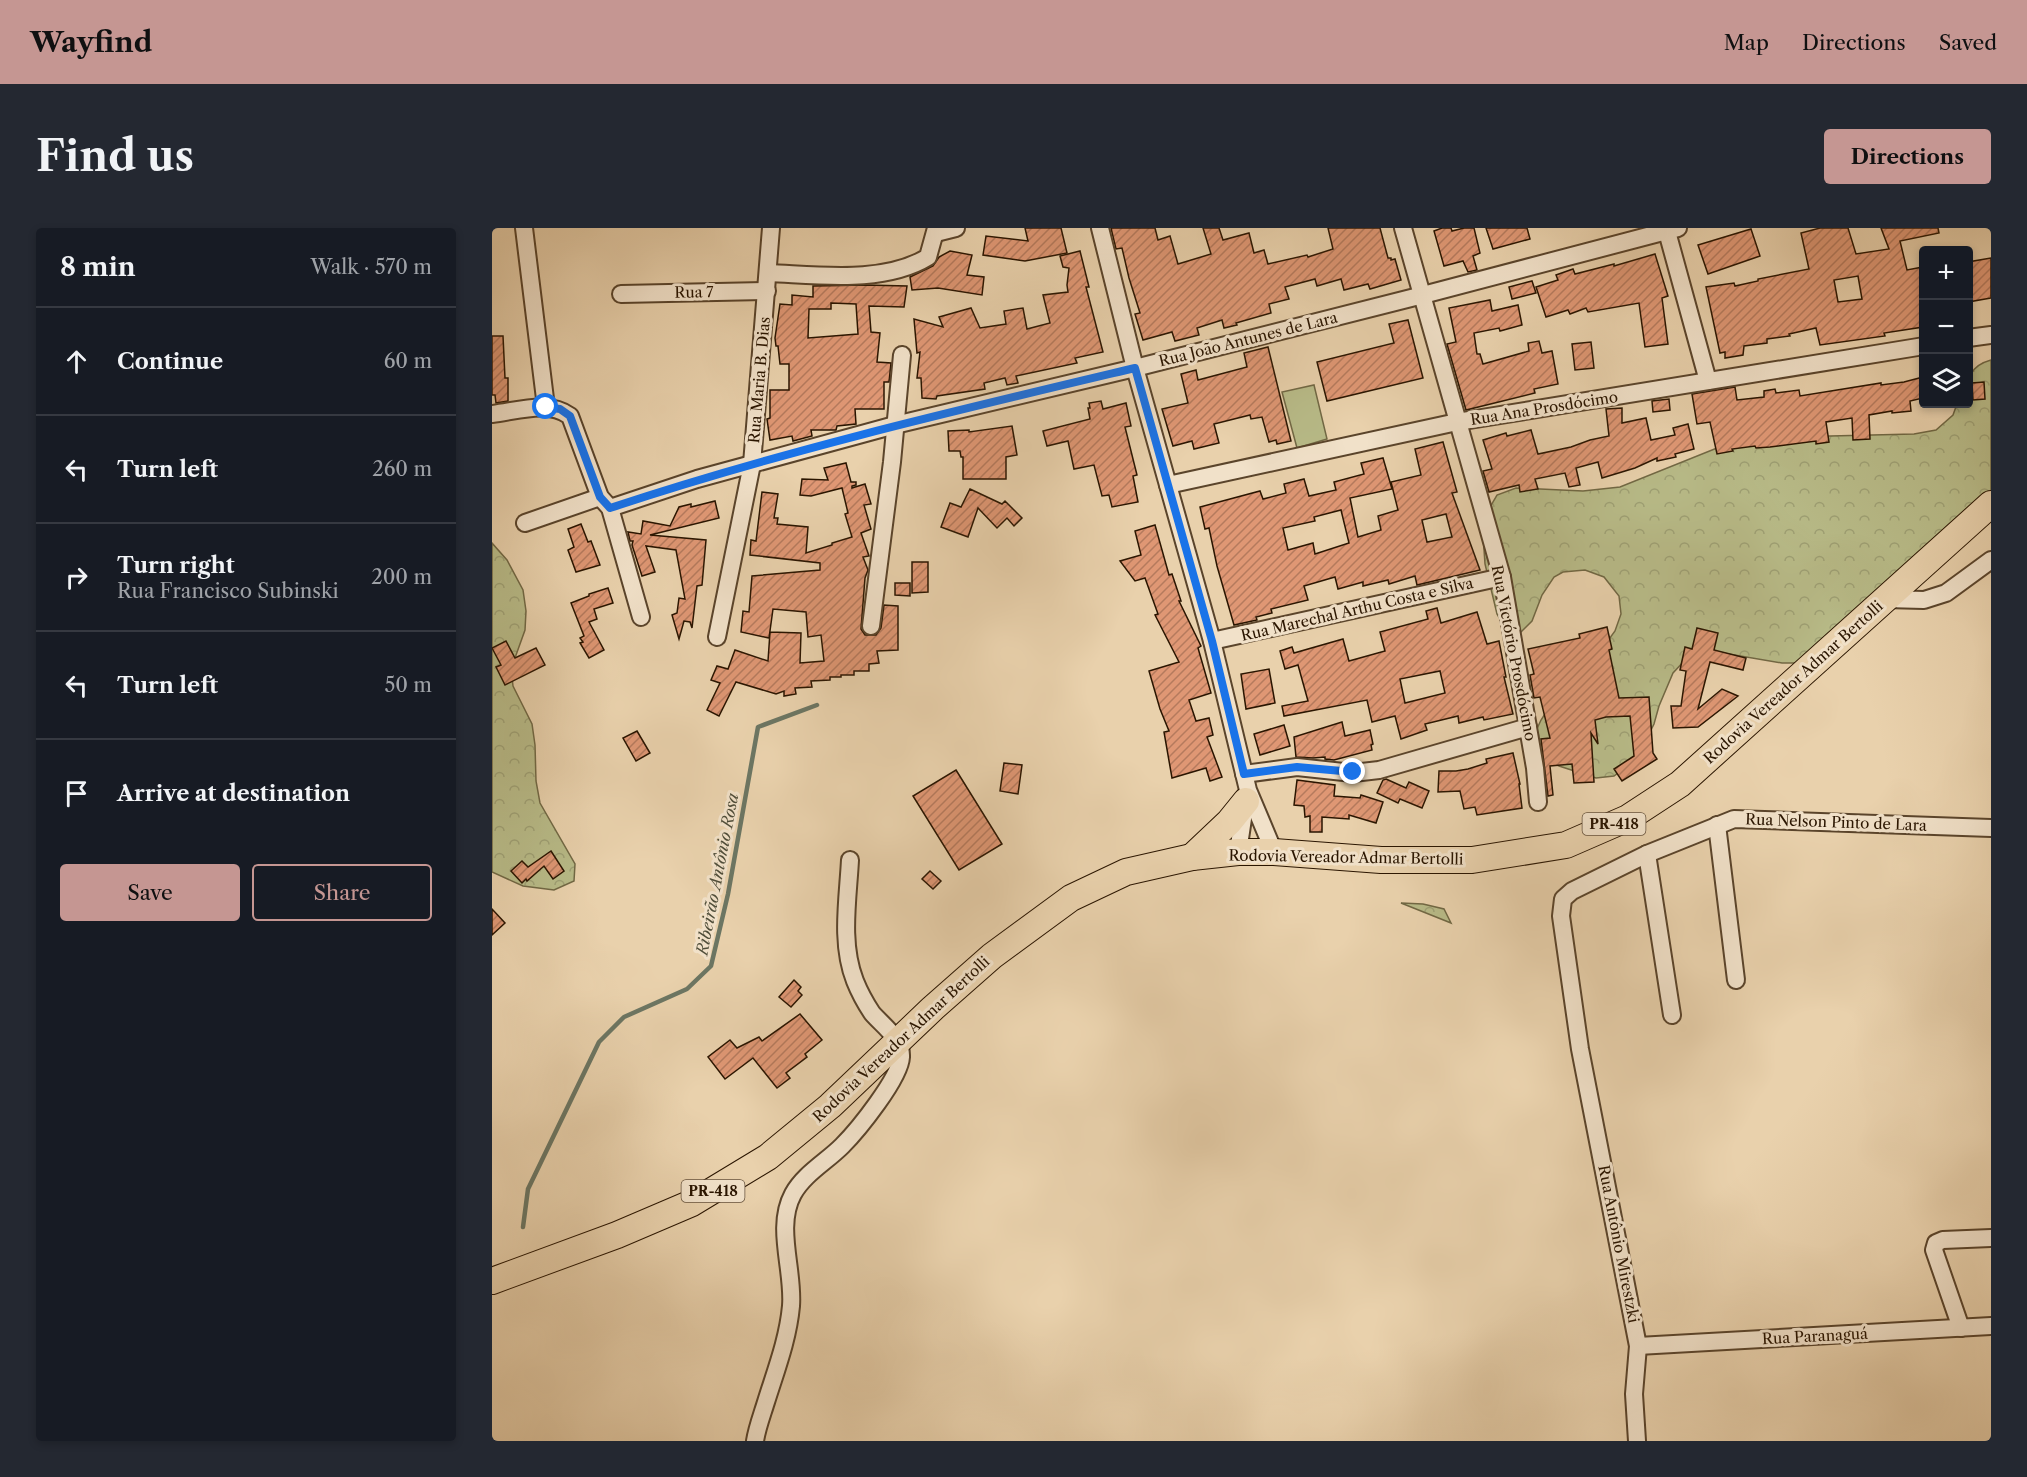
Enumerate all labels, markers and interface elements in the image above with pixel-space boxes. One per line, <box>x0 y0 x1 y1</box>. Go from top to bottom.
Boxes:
text: Wayfind <box>30 25 152 59</box>
text: Map <box>1724 30 1769 55</box>
text: Directions <box>1802 30 1906 55</box>
text: Saved <box>1939 30 1997 55</box>
button: Directions <box>1824 129 1991 184</box>
text: Find us <box>36 130 194 182</box>
map controls <box>1919 246 1973 408</box>
button: + <box>1919 246 1973 300</box>
text: 8 min <box>60 251 136 283</box>
text: Walk · 570 m <box>311 255 432 279</box>
street label: Rua 7 <box>674 282 714 302</box>
button: − <box>1919 300 1973 354</box>
street label: Rua João Antunes de Lara <box>1157 308 1339 370</box>
street label: Rua Maria B. Dias <box>744 316 774 444</box>
icon: ahead <box>60 345 93 378</box>
text: Continue <box>117 348 223 375</box>
text: 60 m <box>384 349 432 373</box>
button: layers <box>1919 354 1973 408</box>
street label: Rua Ana Prosdócimo <box>1469 387 1619 429</box>
route start <box>532 393 558 419</box>
icon: left <box>60 453 93 486</box>
text: Turn left <box>117 456 218 483</box>
text: 260 m <box>372 457 432 481</box>
text: Turn right <box>117 552 235 579</box>
icon: right <box>60 561 93 594</box>
street label: Rua Victório Prosdócimo <box>1488 563 1540 743</box>
text: 200 m <box>371 565 432 589</box>
street label: Rua Marechal Arthu Costa e Silva <box>1239 573 1475 645</box>
text: Rua Francisco Subinski <box>117 579 339 603</box>
street label: Rodovia Vereador Admar Bertolli <box>1699 596 1887 768</box>
icon: left <box>60 669 93 702</box>
text: Turn left <box>117 672 218 699</box>
text: 50 m <box>385 673 432 697</box>
route end <box>1339 758 1365 784</box>
icon: arrive <box>60 777 93 810</box>
text: Arrive at destination <box>117 780 350 807</box>
water label: Ribeirão Antônio Rosa <box>691 791 743 959</box>
street label: Rua Nelson Pinto de Lara <box>1745 809 1927 835</box>
road number: PR-418 <box>1582 813 1646 835</box>
street label: Rodovia Vereador Admar Bertolli <box>1228 845 1464 869</box>
button: Save <box>60 864 240 921</box>
button: Share <box>252 864 432 921</box>
street label: Rodovia Vereador Admar Bertolli <box>809 952 994 1126</box>
street label: Rua Antônio Mirestzki <box>1594 1163 1644 1325</box>
road number: PR-418 <box>682 1180 744 1202</box>
street label: Rua Paranaguá <box>1762 1324 1869 1348</box>

